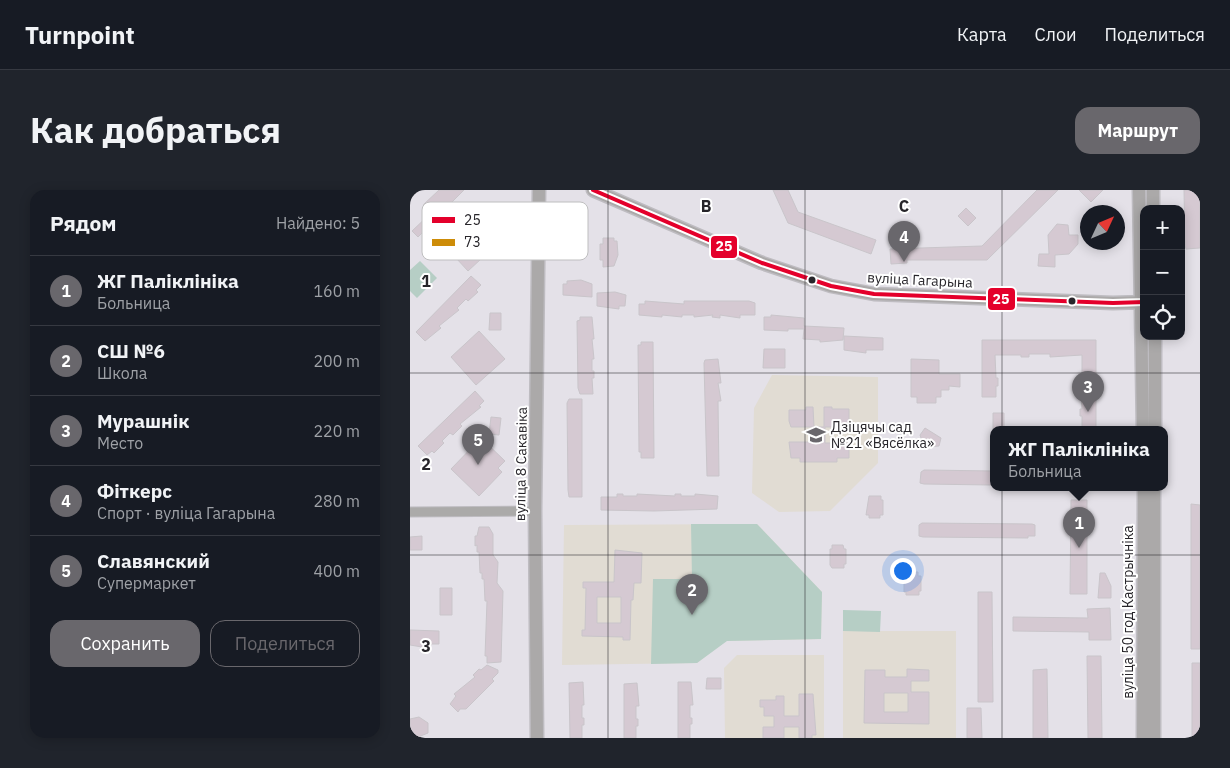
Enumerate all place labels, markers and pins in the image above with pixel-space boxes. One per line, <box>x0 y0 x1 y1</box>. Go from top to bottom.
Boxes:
pin: 4 <box>888 221 920 262</box>
unlabelled marker <box>807 275 817 285</box>
unlabelled marker <box>1067 296 1077 306</box>
pin: 3 <box>1072 371 1104 412</box>
place label: Дзіцячы сад №21 «Вясёлка» <box>831 418 934 452</box>
pin: 5 <box>462 424 494 465</box>
school or university icon: Дзіцячы сад №21 «Вясёлка» <box>805 424 827 446</box>
pin: 1 <box>1063 507 1095 548</box>
pin: 2 <box>676 574 708 615</box>

